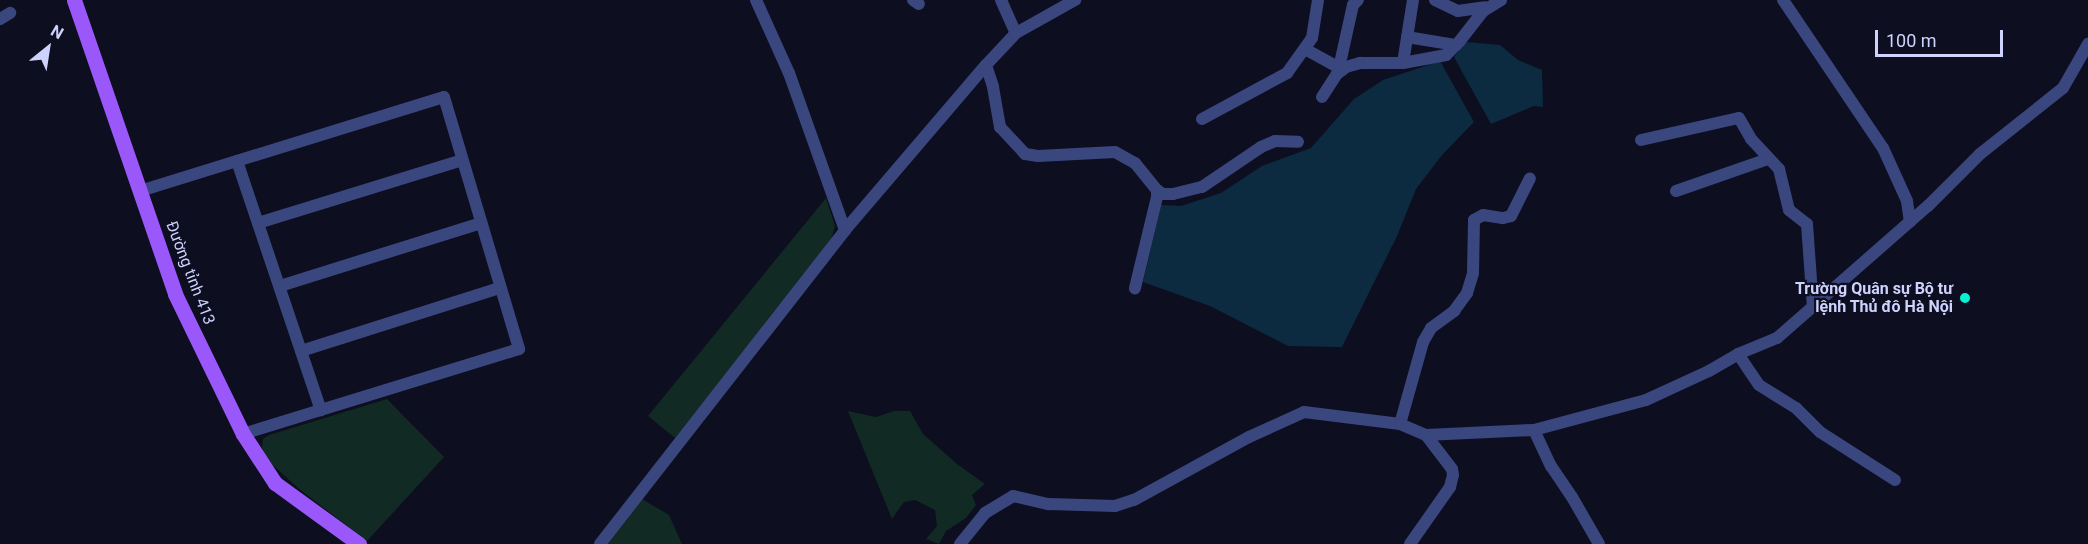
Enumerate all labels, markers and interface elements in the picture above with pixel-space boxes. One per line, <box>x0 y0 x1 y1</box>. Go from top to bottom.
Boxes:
north arrow <box>18 18 78 78</box>
scale bar <box>1878 18 2006 56</box>
text: N <box>48 21 67 43</box>
text: 100 m <box>1886 30 1937 51</box>
street label: Đường tỉnh 413 <box>161 219 219 327</box>
place label: Trường Quân sự Bộ tư lệnh Thủ đô Hà Nội <box>1795 279 1953 317</box>
marker: Trường Quân sự Bộ tư lệnh Thủ đô Hà Nội <box>1958 291 1972 305</box>

